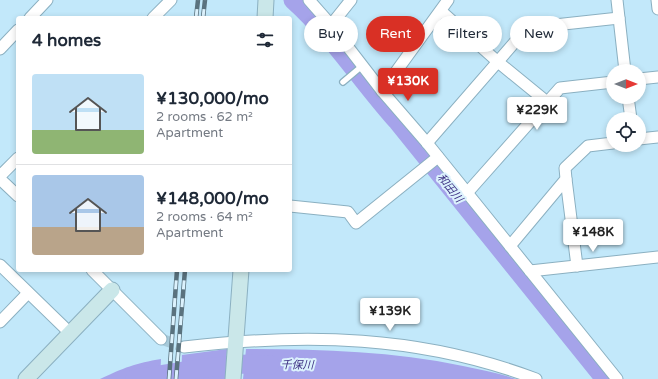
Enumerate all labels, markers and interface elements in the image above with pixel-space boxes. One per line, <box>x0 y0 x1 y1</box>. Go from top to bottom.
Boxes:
chip: Buy <box>304 16 358 52</box>
chip: Rent <box>366 16 425 52</box>
chip: Filters <box>433 16 502 52</box>
chip: New <box>510 16 568 52</box>
icon: filters <box>254 29 276 51</box>
text: 4 homes <box>32 30 101 51</box>
north arrow <box>606 64 646 104</box>
map controls <box>606 64 646 152</box>
pin: ¥130K <box>380 68 436 102</box>
text: ¥130K <box>387 73 429 89</box>
text: ¥130,000/mo <box>156 88 269 109</box>
icon: home <box>64 90 112 138</box>
pin: ¥229K <box>509 97 565 131</box>
text: ¥229K <box>516 102 558 118</box>
text: 2 rooms · 62 m² <box>156 109 253 125</box>
button: locate <box>606 112 646 152</box>
text: Apartment <box>156 125 223 141</box>
water label: 和田川 <box>435 171 466 206</box>
text: ¥148,000/mo <box>156 188 269 209</box>
icon: home <box>64 191 112 239</box>
text: 2 rooms · 64 m² <box>156 209 253 225</box>
pin: ¥148K <box>565 219 621 253</box>
text: ¥148K <box>572 224 614 240</box>
text: Apartment <box>156 225 223 241</box>
pin: ¥139K <box>362 298 418 332</box>
text: ¥139K <box>369 303 411 319</box>
water label: 千保川 <box>280 358 315 372</box>

